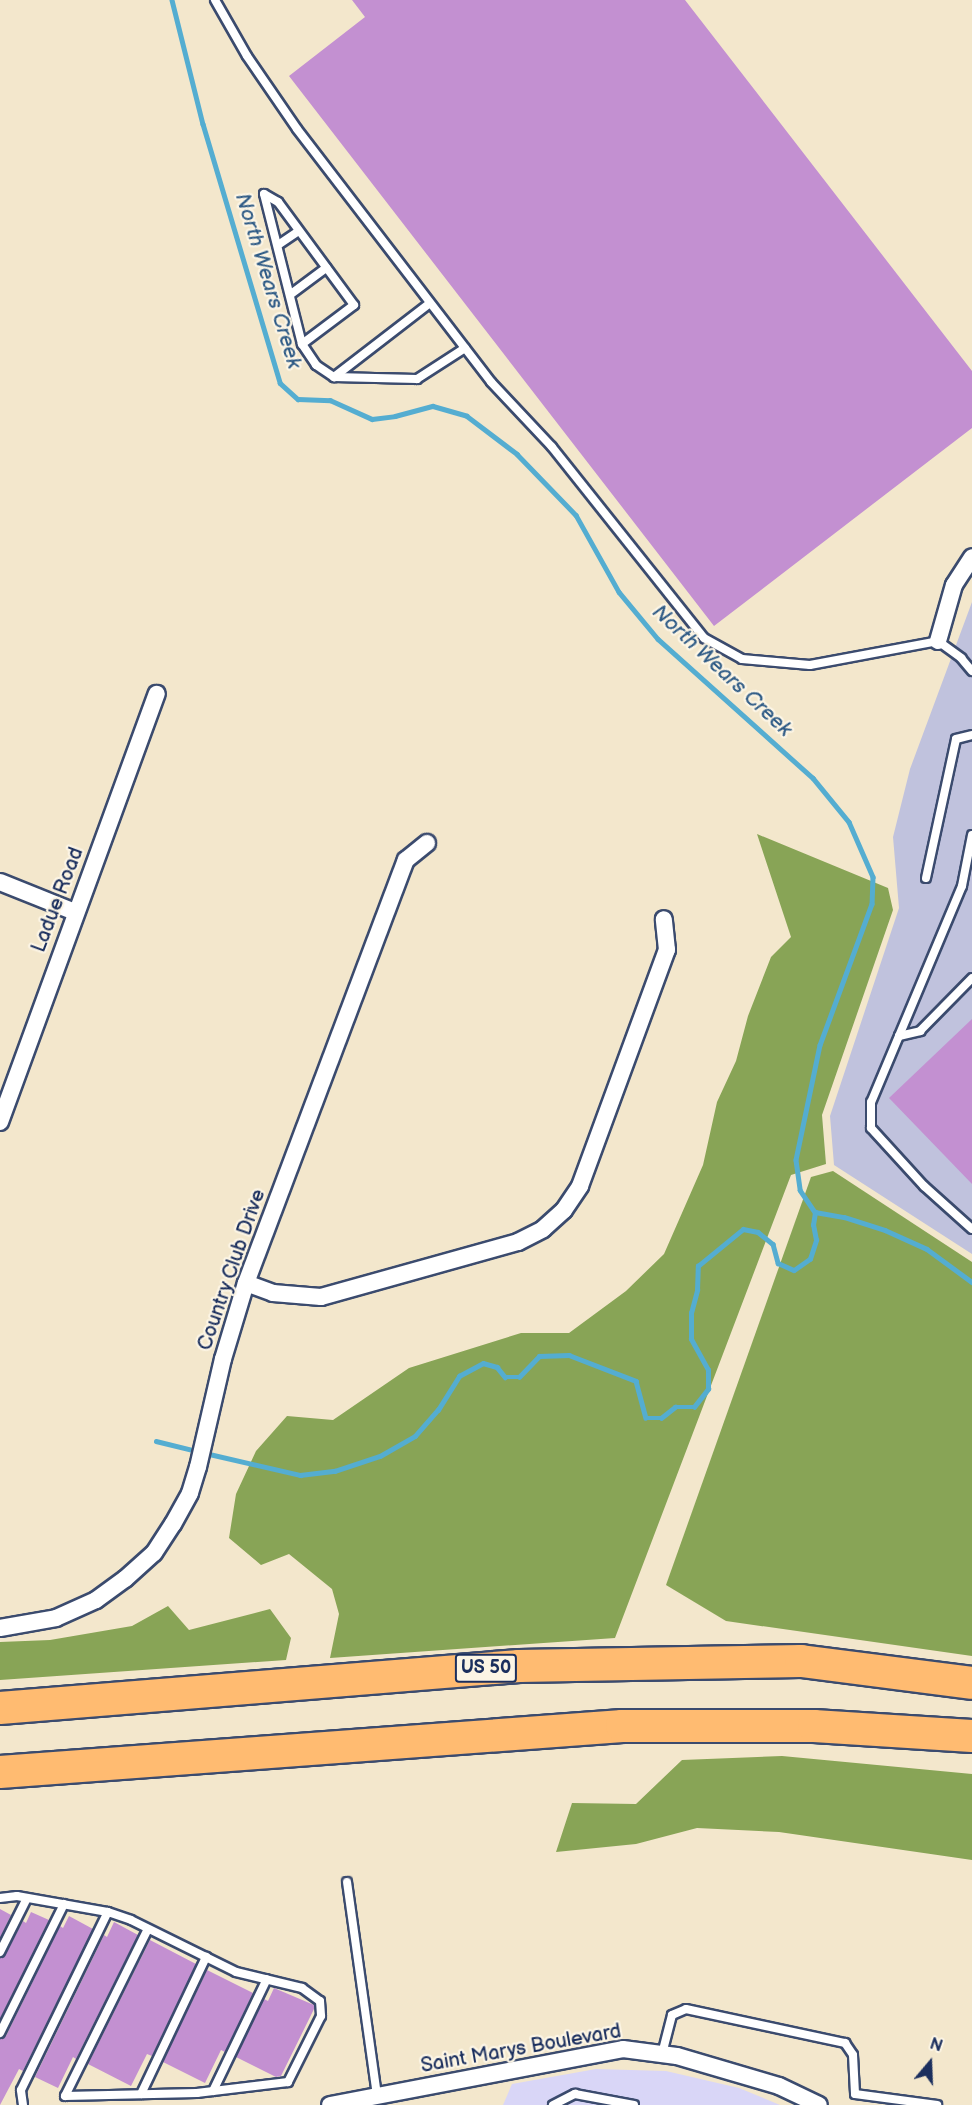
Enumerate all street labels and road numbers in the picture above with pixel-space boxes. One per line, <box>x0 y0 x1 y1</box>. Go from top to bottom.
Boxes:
street label: Ladue Road <box>27 844 89 956</box>
street label: Country Club Drive <box>193 1186 271 1354</box>
road number: US 50 <box>454 1653 518 1683</box>
street label: Saint Marys Boulevard <box>419 2020 623 2078</box>

